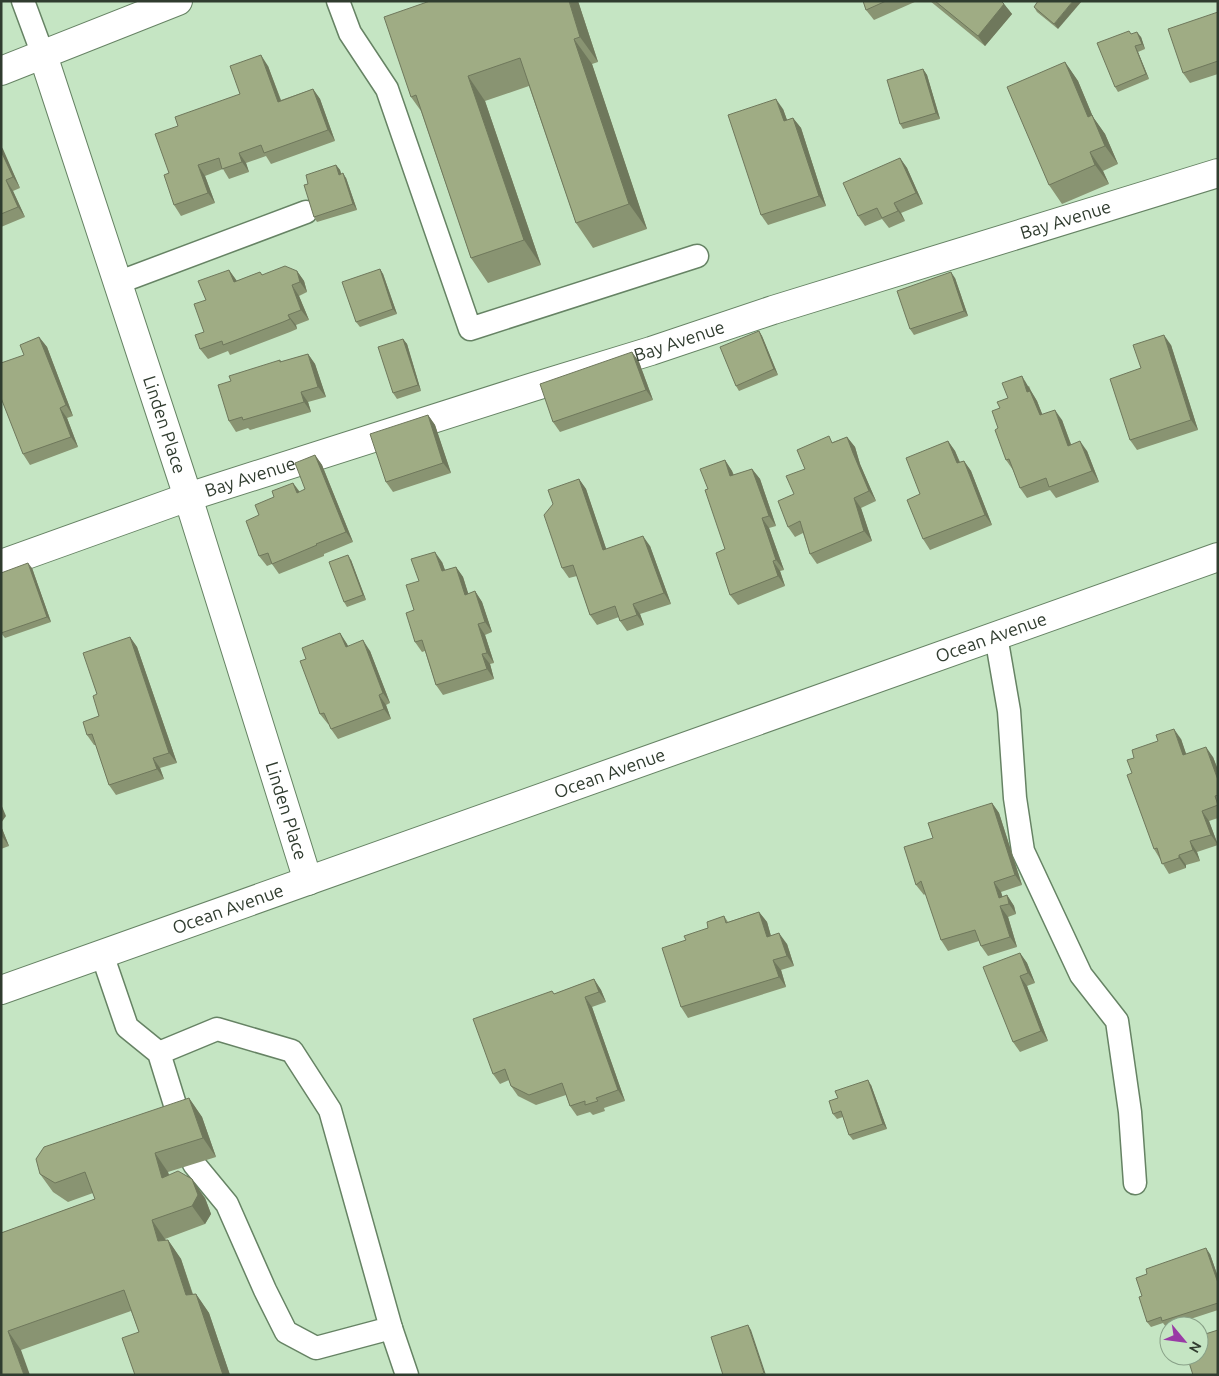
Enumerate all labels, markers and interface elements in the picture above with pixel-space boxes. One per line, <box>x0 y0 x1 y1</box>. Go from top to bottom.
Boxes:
street label: Bay Avenue <box>1017 196 1113 242</box>
street label: Bay Avenue <box>631 316 727 365</box>
street label: Linden Place <box>140 373 191 476</box>
street label: Bay Avenue <box>202 452 298 500</box>
street label: Ocean Avenue <box>933 608 1049 666</box>
street label: Ocean Avenue <box>551 744 668 801</box>
street label: Linden Place <box>262 759 312 862</box>
street label: Ocean Avenue <box>169 879 286 937</box>
north arrow <box>1159 1316 1209 1366</box>
text: N <box>1186 1339 1205 1356</box>

